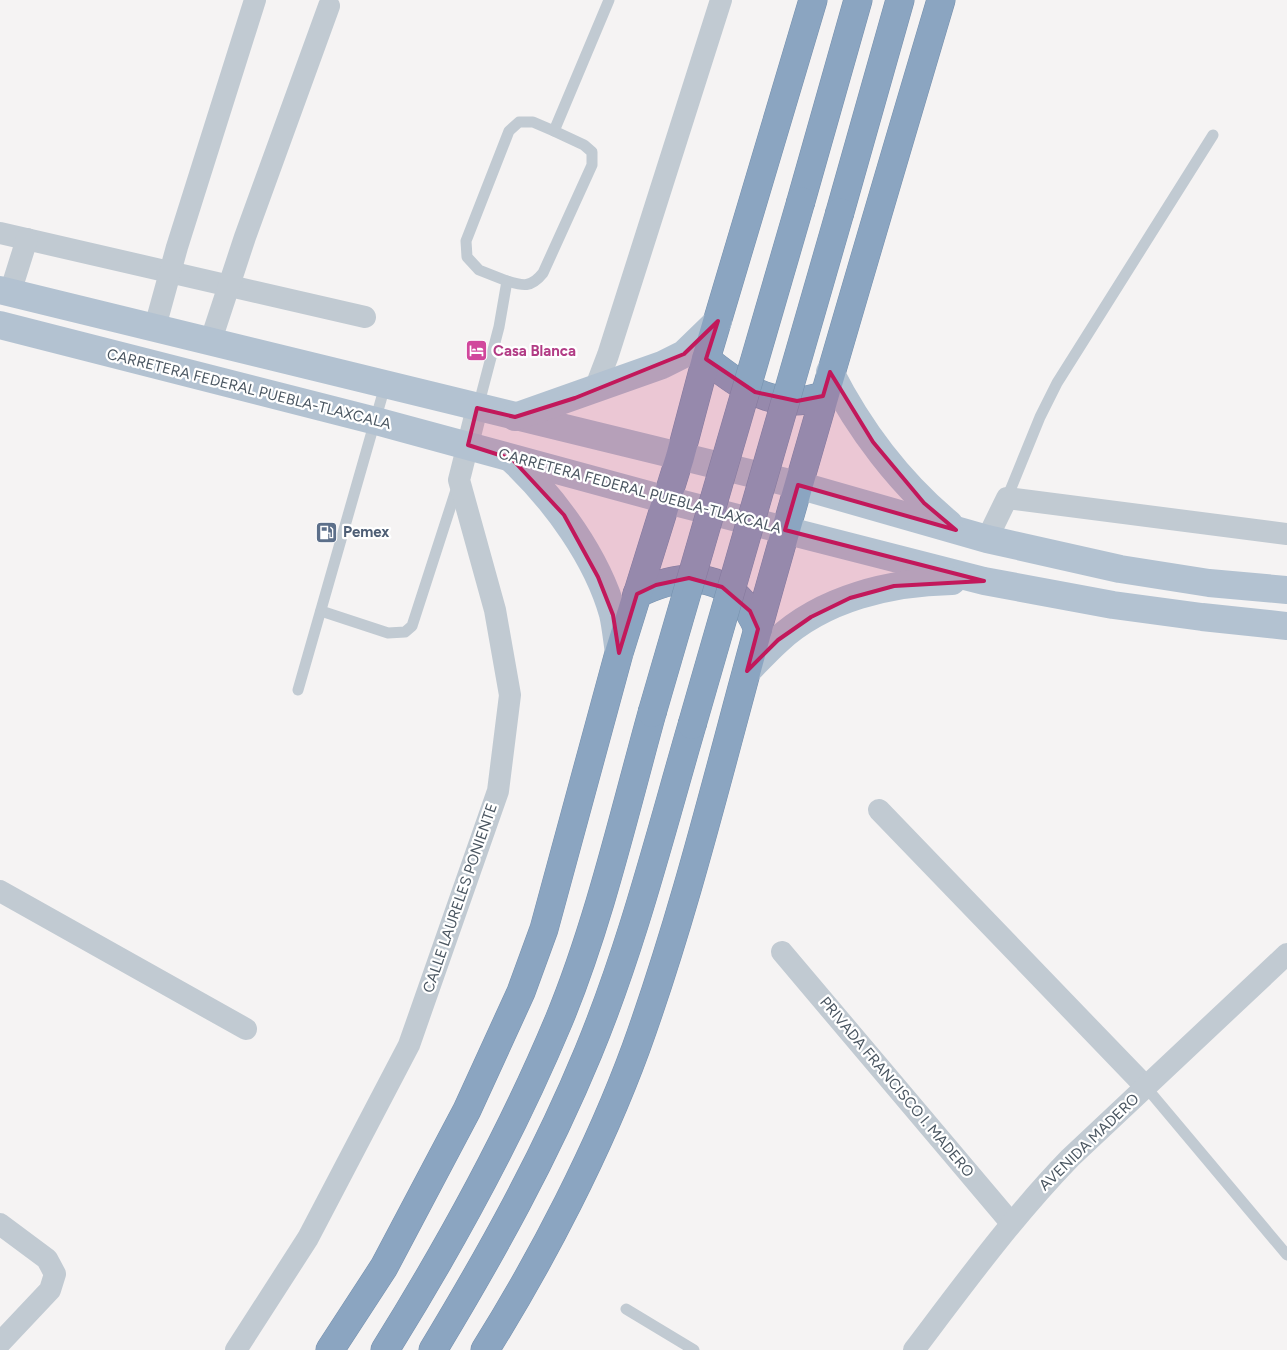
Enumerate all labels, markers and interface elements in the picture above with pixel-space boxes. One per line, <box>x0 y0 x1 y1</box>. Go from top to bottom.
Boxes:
hotel icon: Casa Blanca <box>465 339 489 363</box>
place label: Casa Blanca <box>493 342 576 360</box>
street label: CARRETERA FEDERAL PUEBLA-TLAXCALA <box>105 345 393 433</box>
street label: CARRETERA FEDERAL PUEBLA-TLAXCALA <box>497 444 783 538</box>
fuel station icon: Pemex <box>315 520 339 544</box>
place label: Pemex <box>343 523 389 541</box>
street label: CALLE LAURELES PONIENTE <box>419 801 501 995</box>
street label: PRIVADA FRANCISCO I. MADERO <box>816 993 978 1181</box>
street label: AVENIDA MADERO <box>1035 1090 1143 1194</box>

